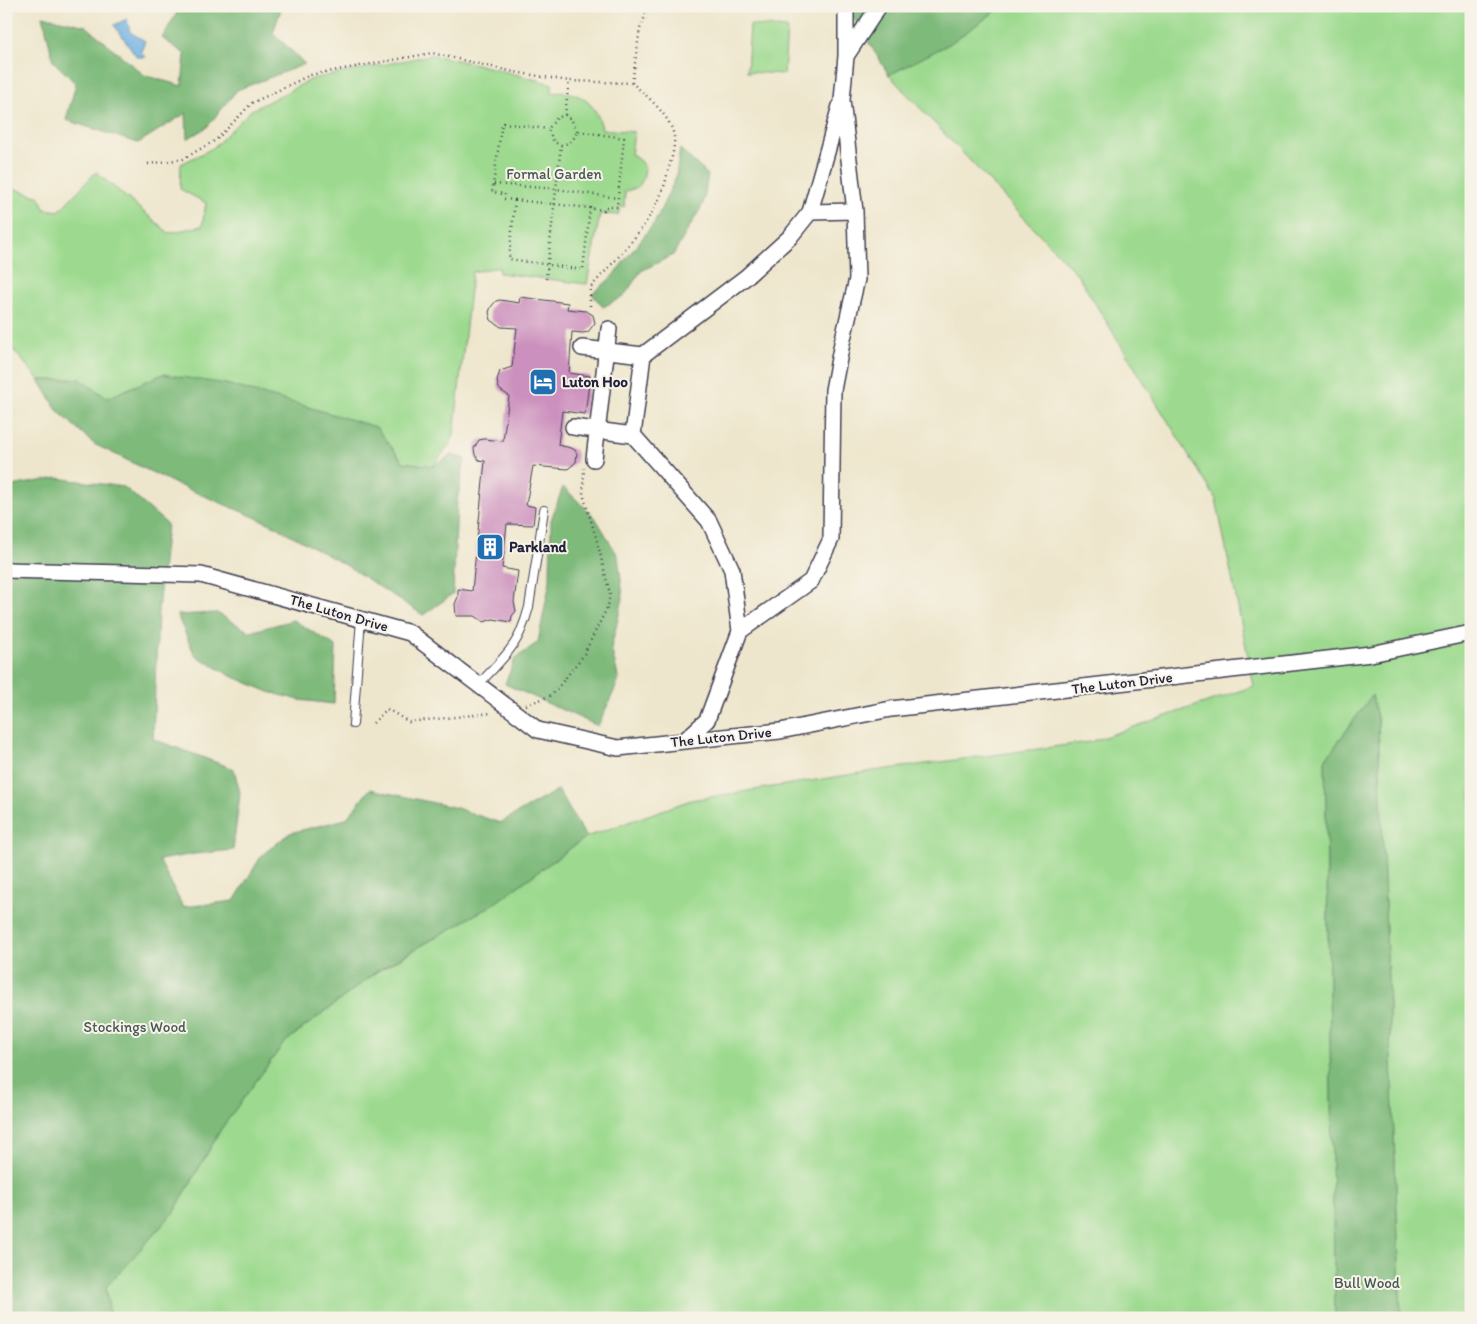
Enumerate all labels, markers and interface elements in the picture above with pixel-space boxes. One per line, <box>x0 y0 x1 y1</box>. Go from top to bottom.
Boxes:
park label: Formal Garden <box>506 165 602 183</box>
hotel icon: Luton Hoo <box>528 367 558 397</box>
place label: Luton Hoo <box>562 373 628 391</box>
building icon: Parkland <box>475 532 505 562</box>
place label: Parkland <box>509 538 568 556</box>
street label: The Luton Drive <box>288 590 390 636</box>
street label: The Luton Drive <box>1070 668 1174 698</box>
street label: The Luton Drive <box>670 723 772 751</box>
park label: Stockings Wood <box>84 1018 187 1036</box>
park label: Bull Wood <box>1334 1274 1400 1292</box>

